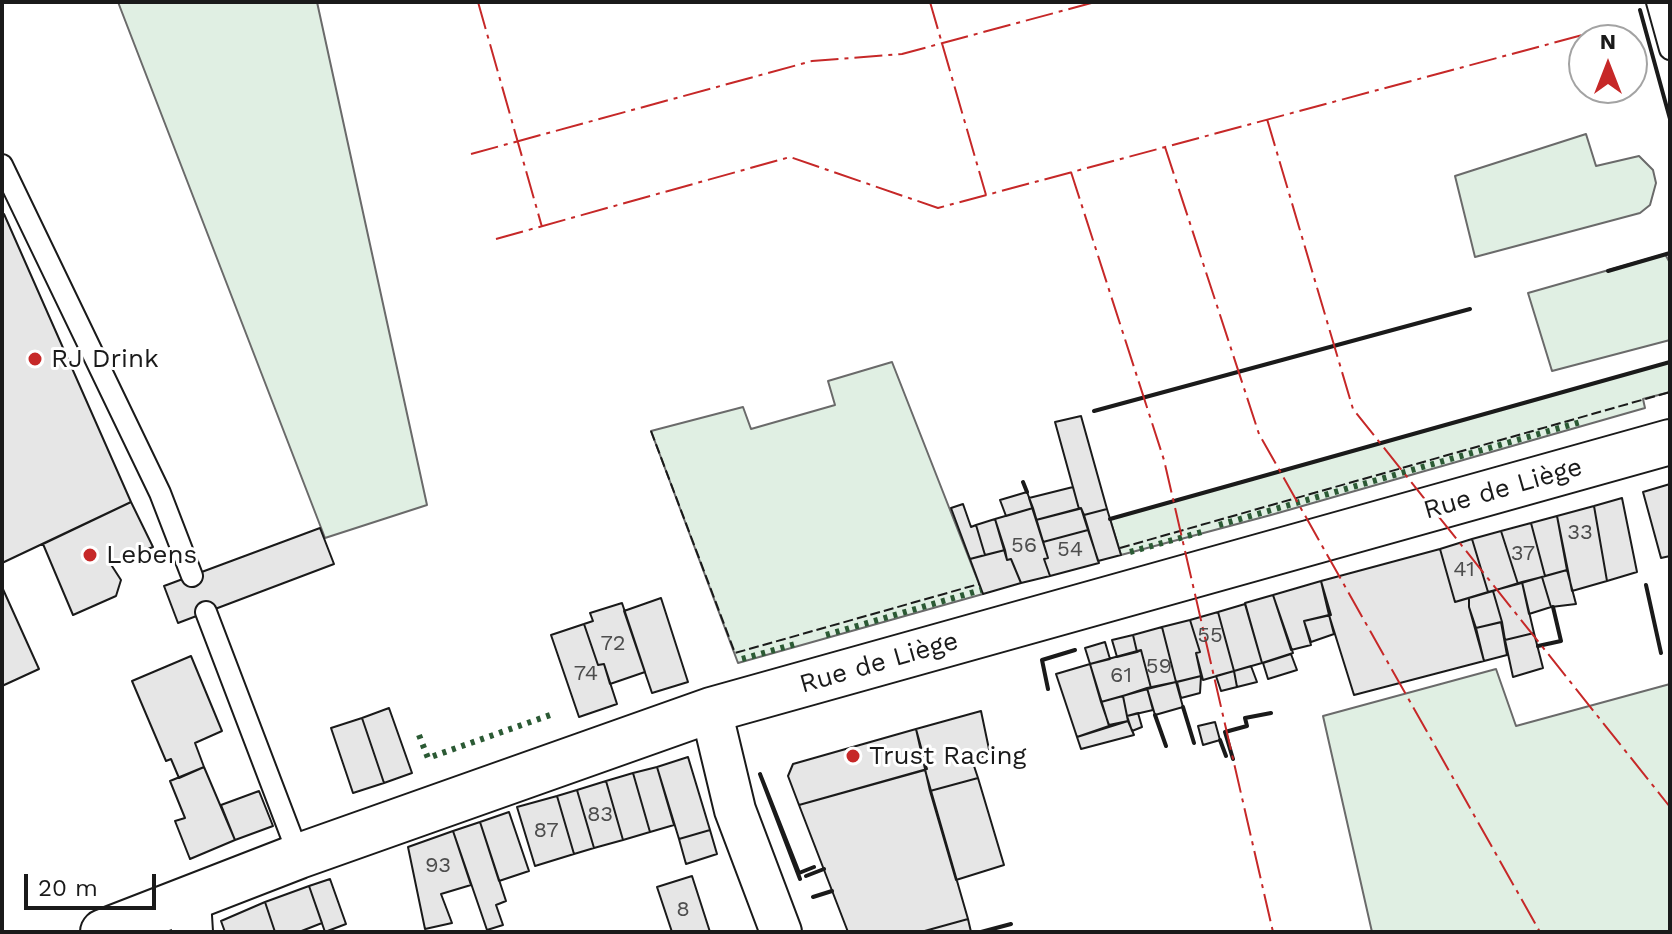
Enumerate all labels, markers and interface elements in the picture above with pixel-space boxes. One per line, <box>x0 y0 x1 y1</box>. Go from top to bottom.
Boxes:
north arrow <box>1568 24 1648 104</box>
text: N <box>1600 29 1616 54</box>
place label: RJ Drink <box>51 343 159 375</box>
marker: RJ Drink <box>26 350 44 368</box>
street label: Rue de Liège <box>1420 451 1586 527</box>
house number: 33 <box>1567 520 1593 546</box>
house number: 56 <box>1011 533 1037 559</box>
house number: 54 <box>1057 537 1083 563</box>
place label: Lebens <box>106 539 197 571</box>
house number: 37 <box>1511 541 1535 567</box>
marker: Lebens <box>81 546 99 564</box>
house number: 41 <box>1453 557 1475 583</box>
house number: 55 <box>1197 623 1223 649</box>
street label: Rue de Liège <box>796 625 962 701</box>
house number: 72 <box>600 631 626 657</box>
house number: 59 <box>1146 654 1172 680</box>
house number: 74 <box>574 661 598 687</box>
house number: 61 <box>1110 663 1132 689</box>
place label: Trust Racing <box>869 740 1026 772</box>
marker: Trust Racing <box>844 747 862 765</box>
house number: 83 <box>587 802 613 828</box>
house number: 87 <box>533 818 559 844</box>
house number: 93 <box>425 853 451 879</box>
scale bar <box>28 858 160 908</box>
text: 20 m <box>38 874 98 902</box>
house number: 8 <box>676 897 690 923</box>

